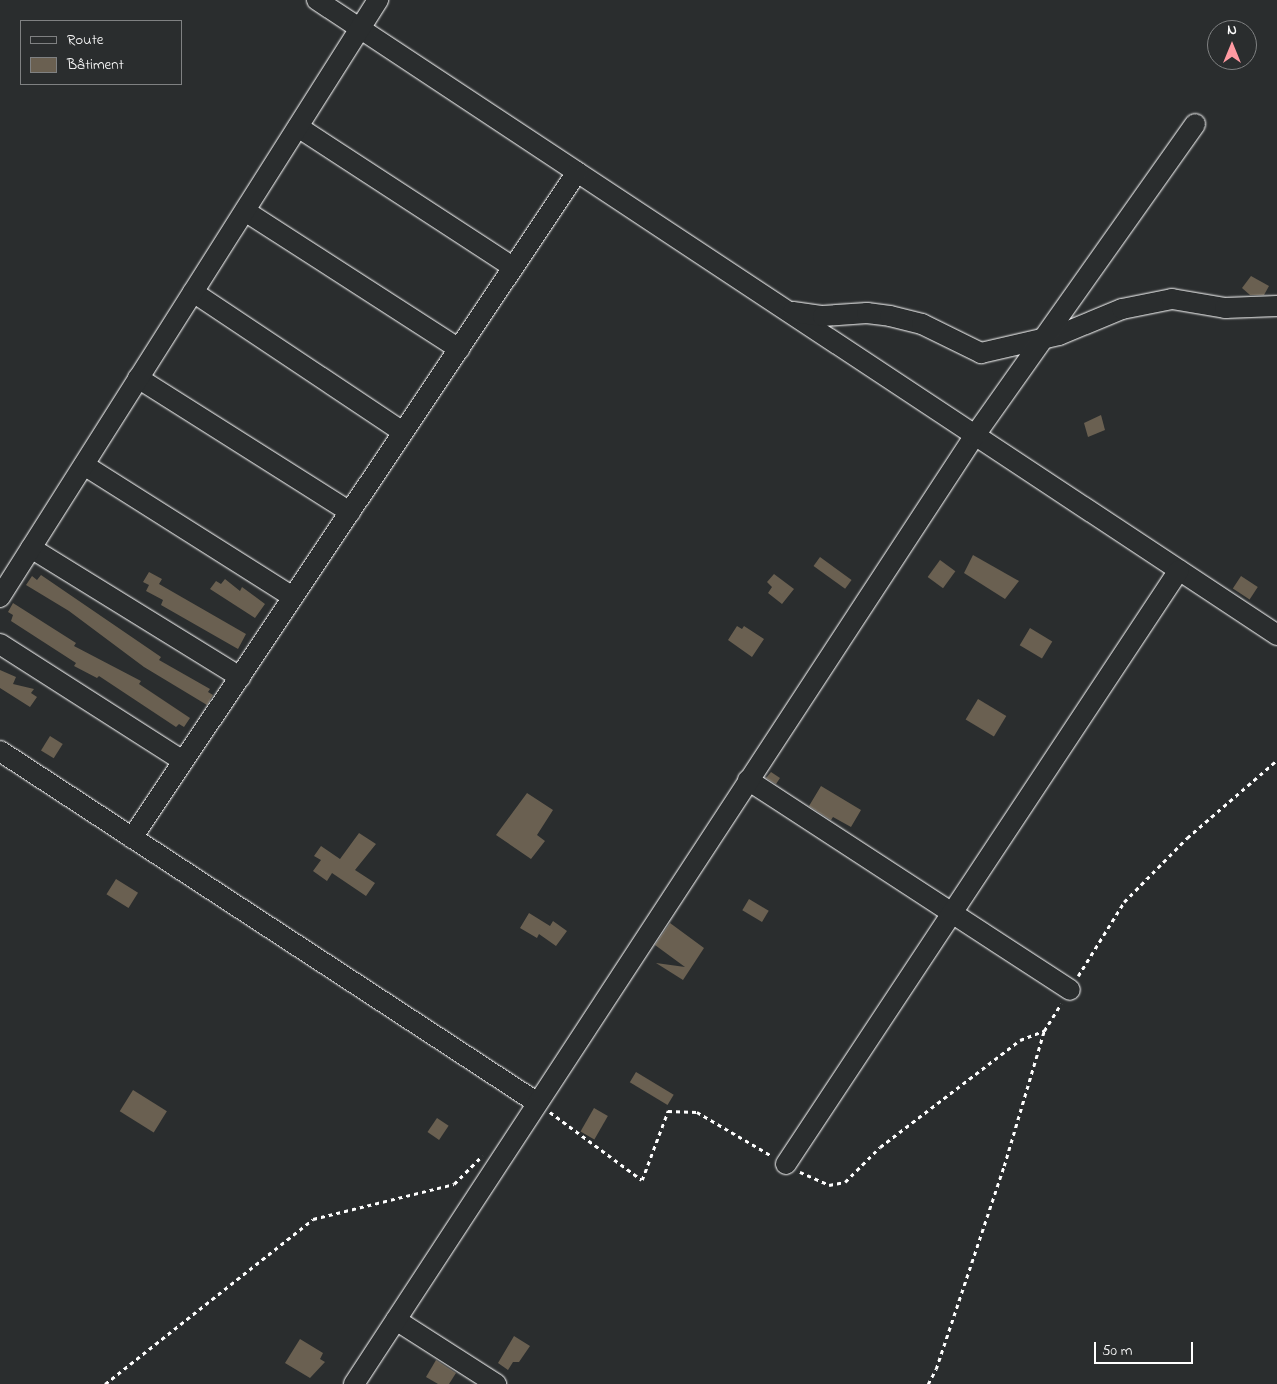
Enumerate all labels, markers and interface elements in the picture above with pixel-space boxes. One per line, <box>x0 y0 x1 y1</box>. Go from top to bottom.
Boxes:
legend <box>20 20 182 85</box>
north arrow <box>1207 20 1257 70</box>
text: N <box>1227 20 1237 41</box>
text: Route <box>67 29 103 51</box>
text: Bâtiment <box>67 54 124 76</box>
scale bar <box>1097 1332 1196 1364</box>
text: 50 m <box>1102 1340 1132 1362</box>

